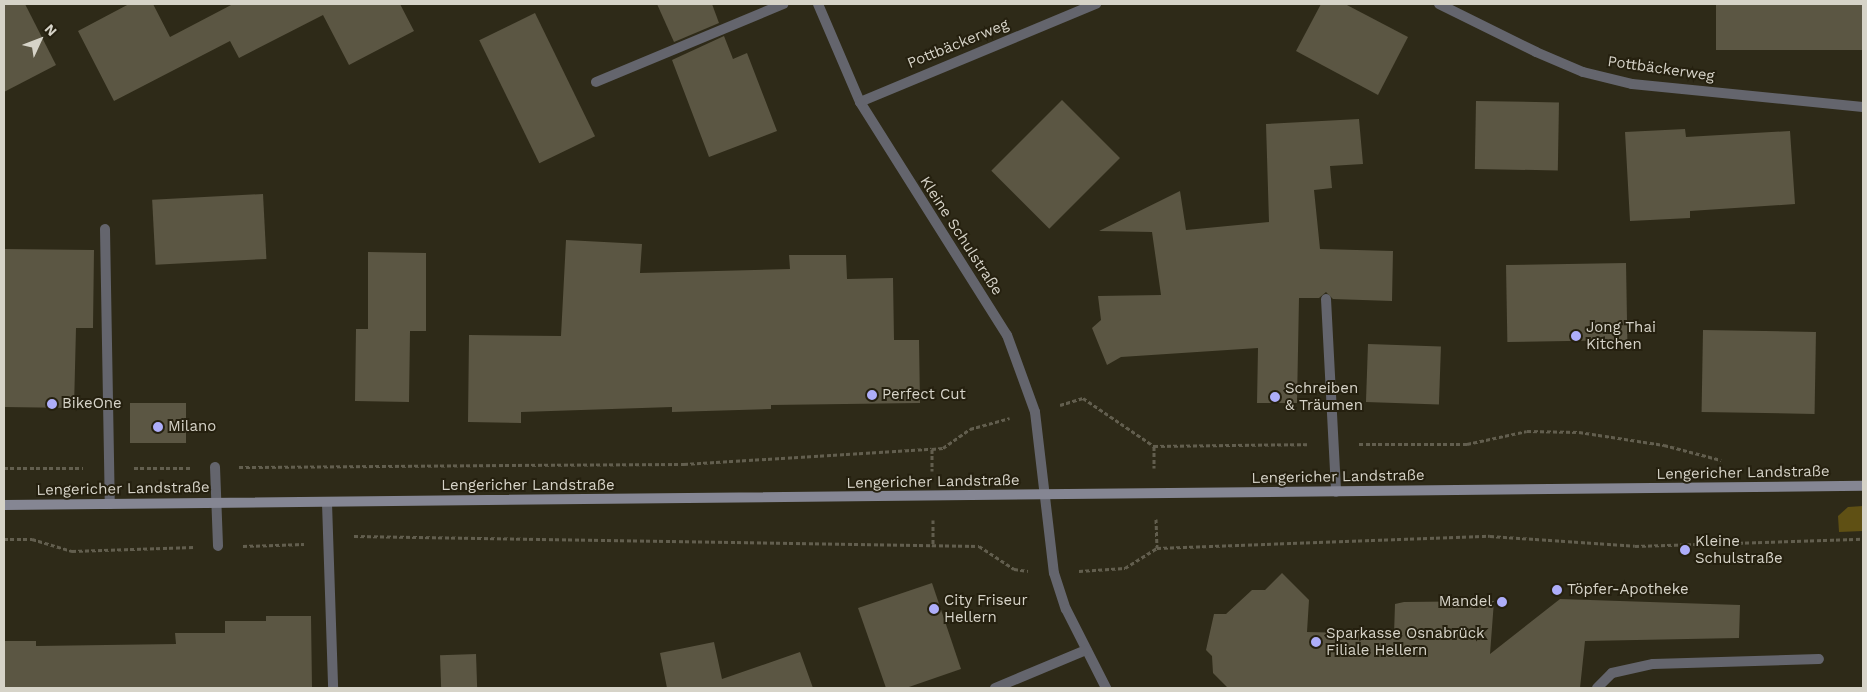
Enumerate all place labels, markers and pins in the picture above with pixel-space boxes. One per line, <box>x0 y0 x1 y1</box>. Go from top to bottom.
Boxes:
place label: Jong Thai Kitchen <box>1586 318 1656 353</box>
marker: Jong Thai Kitchen <box>1570 330 1582 342</box>
place label: Schreiben & Träumen <box>1285 379 1363 414</box>
place label: Perfect Cut <box>882 386 966 404</box>
marker: Perfect Cut <box>866 389 878 401</box>
marker: Schreiben & Träumen <box>1269 391 1281 403</box>
place label: BikeOne <box>62 395 122 413</box>
marker: BikeOne <box>46 398 58 410</box>
place label: Milano <box>168 418 216 436</box>
marker: Milano <box>152 421 164 433</box>
place label: Kleine Schulstraße <box>1695 532 1783 567</box>
marker: Kleine Schulstraße <box>1679 544 1691 556</box>
place label: Töpfer-Apotheke <box>1567 581 1689 599</box>
marker: Töpfer-Apotheke <box>1551 584 1563 596</box>
place label: City Friseur Hellern <box>944 591 1028 626</box>
place label: Mandel <box>1439 593 1492 611</box>
marker: Mandel <box>1496 596 1508 608</box>
marker: City Friseur Hellern <box>928 603 940 615</box>
place label: Sparkasse Osnabrück Filiale Hellern <box>1326 624 1485 659</box>
marker: Sparkasse Osnabrück Filiale Hellern <box>1310 636 1322 648</box>

